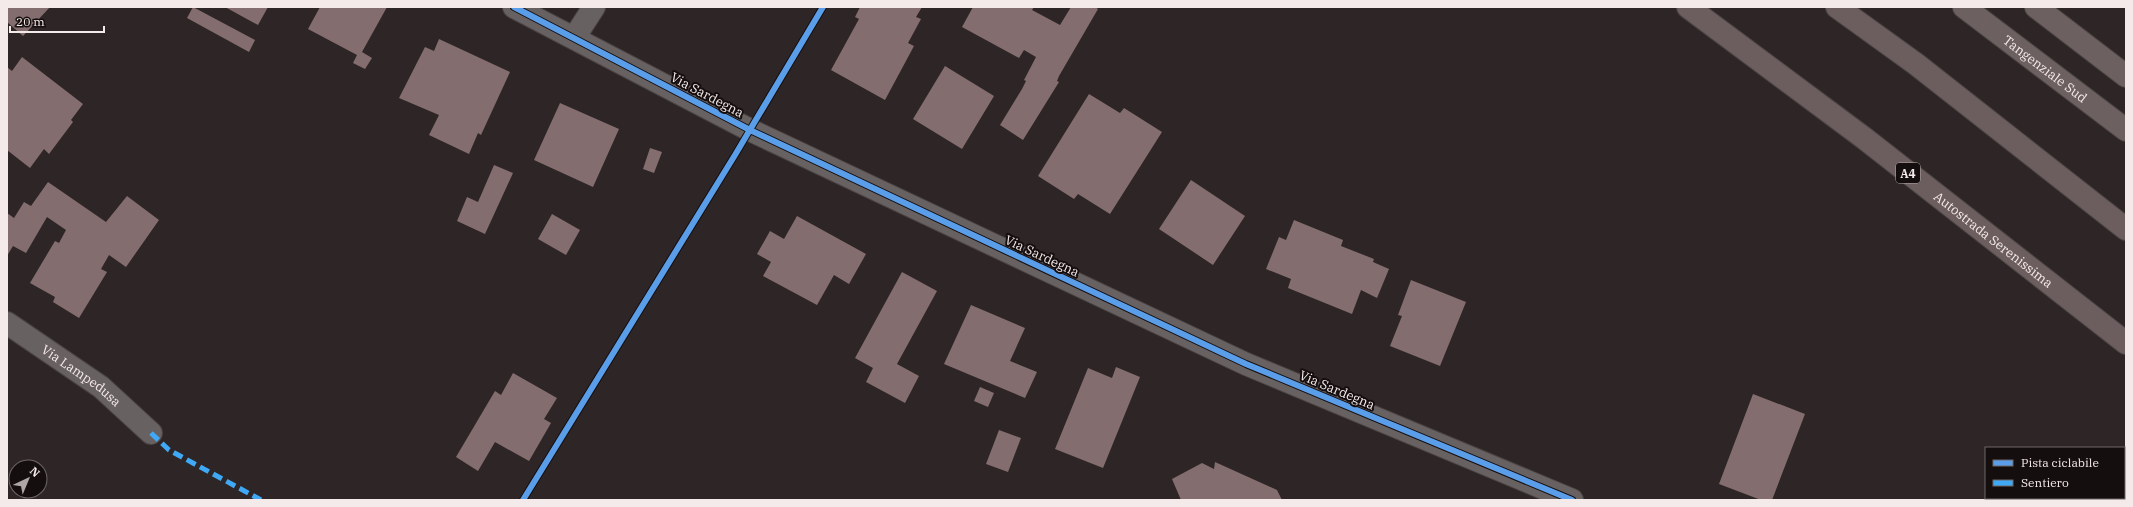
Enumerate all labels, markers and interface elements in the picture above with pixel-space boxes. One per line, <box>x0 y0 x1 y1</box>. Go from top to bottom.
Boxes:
scale bar <box>10 8 104 34</box>
text: 20 m <box>16 14 45 29</box>
street label: Tangenziale Sud <box>2000 31 2091 106</box>
street label: Via Sardegna <box>667 69 747 121</box>
road number: A4 <box>1896 163 1920 183</box>
street label: Autostrada Serenissima <box>1931 188 2057 291</box>
street label: Via Sardegna <box>1002 231 1082 281</box>
street label: Via Lampedusa <box>38 341 125 410</box>
street label: Via Sardegna <box>1297 366 1377 414</box>
legend <box>1985 447 2125 499</box>
text: Pista ciclabile <box>2021 455 2099 470</box>
north arrow <box>8 459 48 499</box>
text: N <box>27 464 43 480</box>
text: Sentiero <box>2021 475 2069 490</box>

